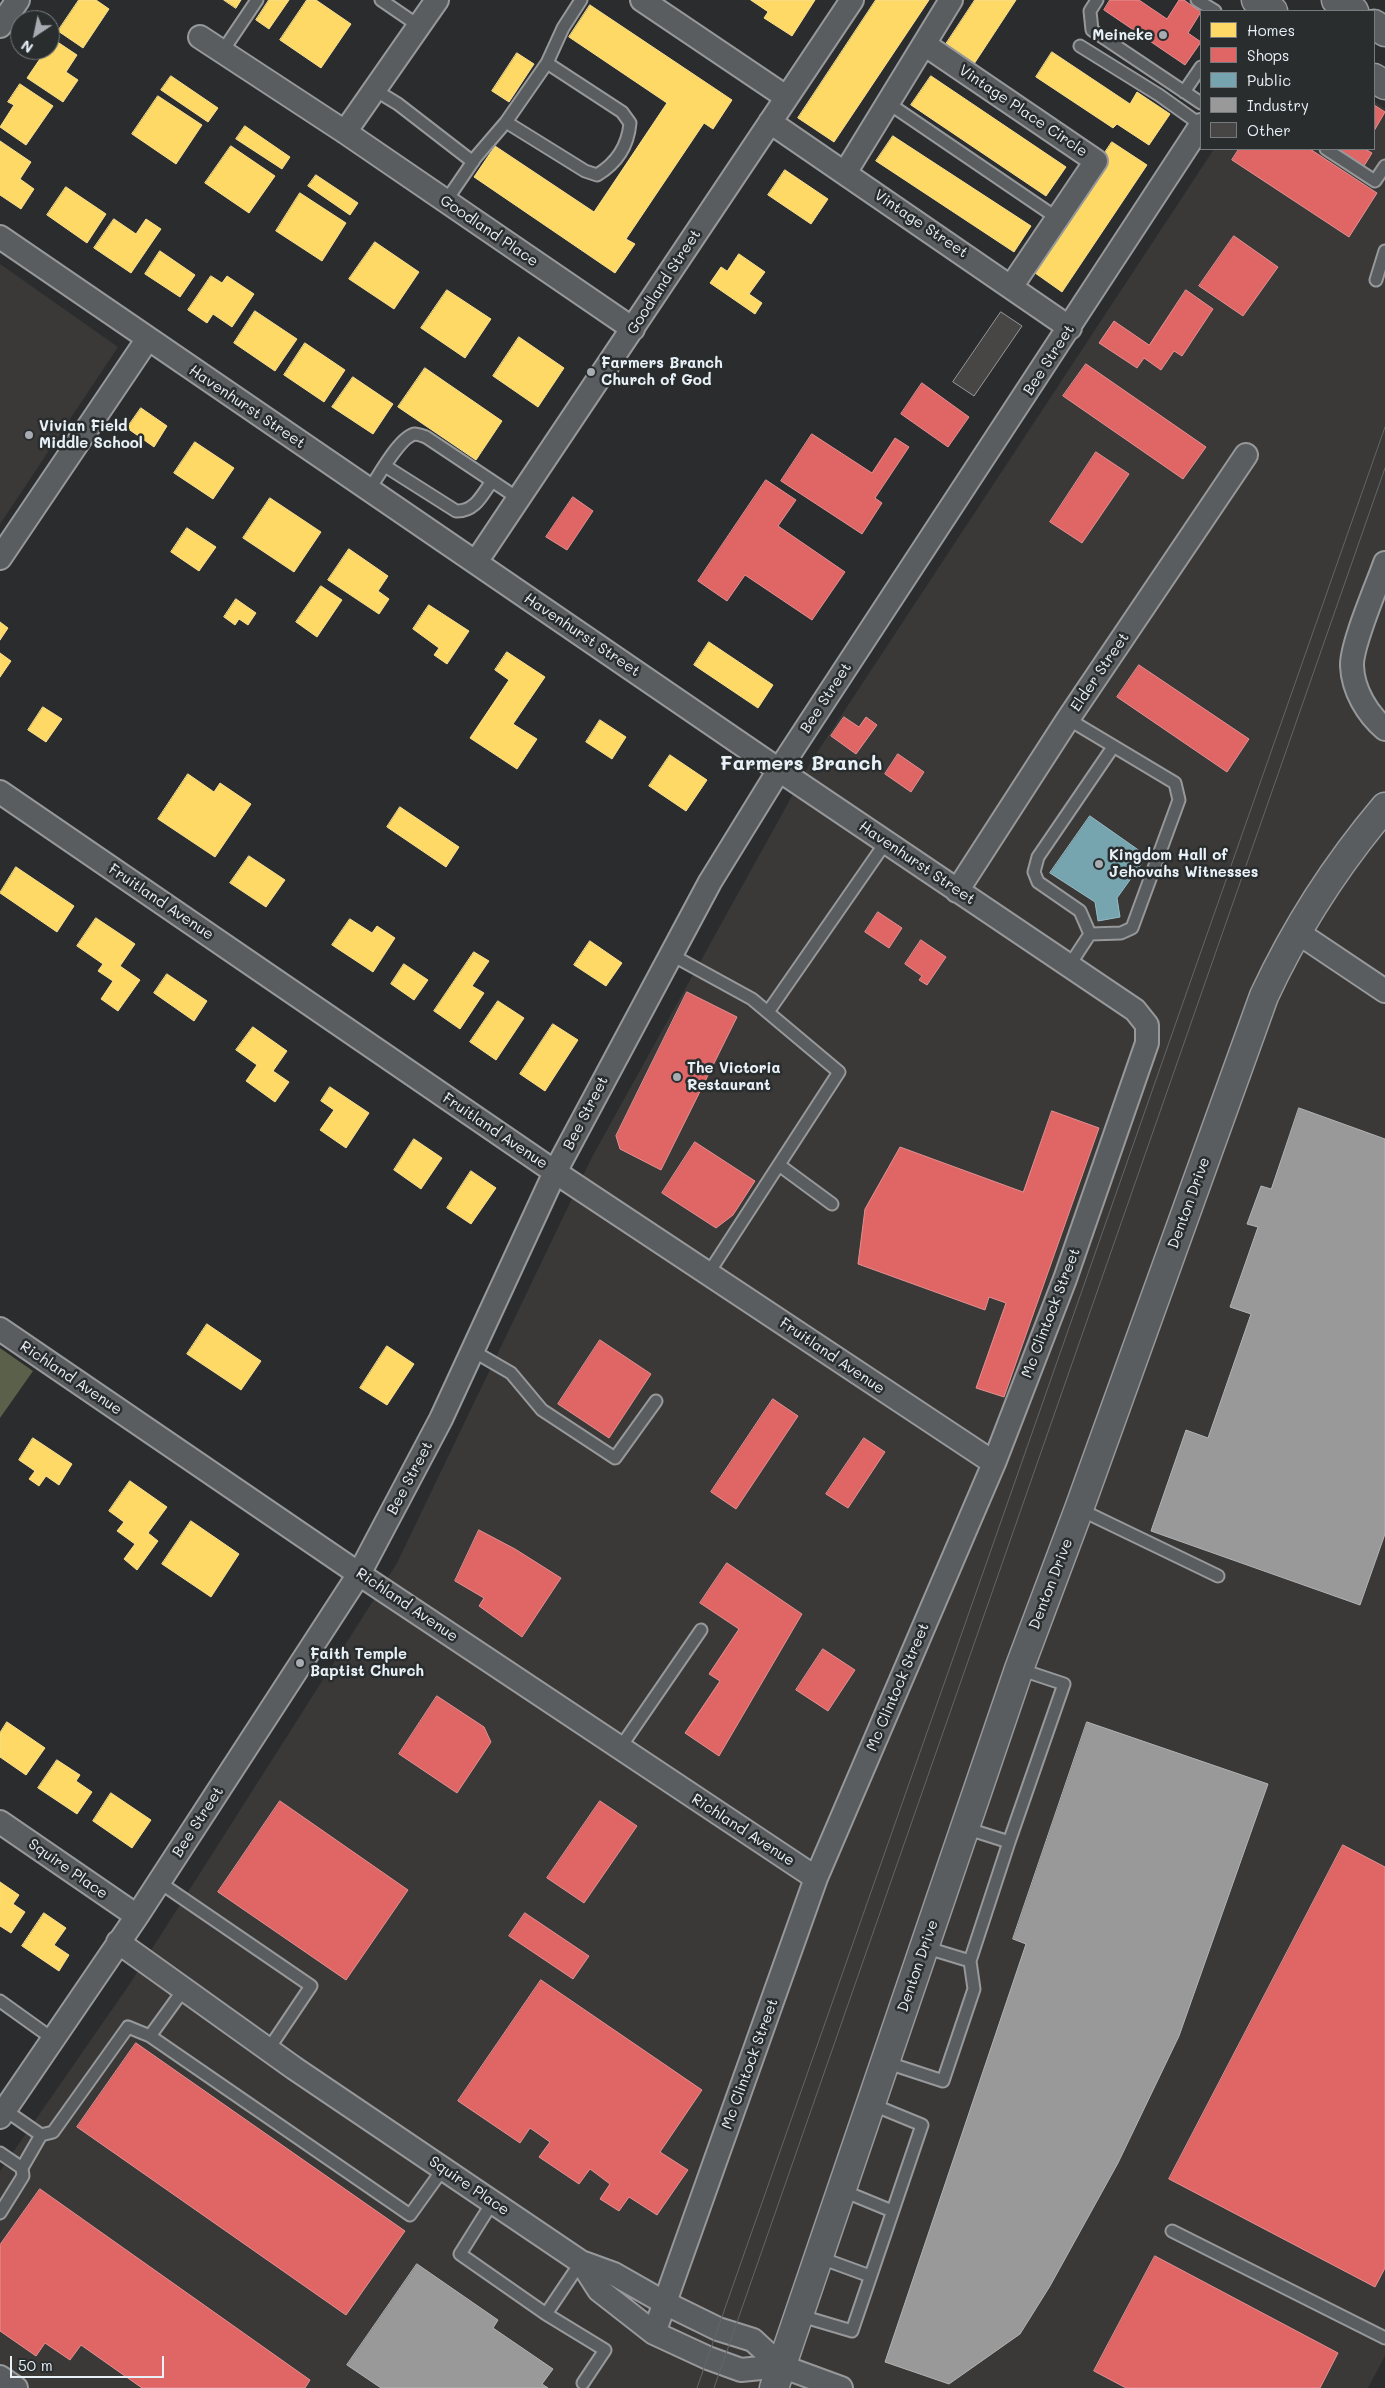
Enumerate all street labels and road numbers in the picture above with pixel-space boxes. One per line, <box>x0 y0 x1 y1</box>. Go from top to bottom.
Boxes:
street label: Vintage Place Circle <box>955 61 1091 161</box>
street label: Vintage Street <box>871 186 971 262</box>
street label: Goodland Place <box>436 192 542 270</box>
street label: Goodland Street <box>623 226 705 338</box>
street label: Bee Street <box>1020 321 1078 399</box>
street label: Havenhurst Street <box>186 361 308 453</box>
street label: Havenhurst Street <box>521 589 643 681</box>
street label: Elder Street <box>1067 629 1133 715</box>
street label: Bee Street <box>797 659 855 737</box>
street label: Havenhurst Street <box>856 817 978 909</box>
street label: Fruitland Avenue <box>105 860 217 944</box>
street label: Bee Street <box>560 1073 612 1153</box>
street label: Fruitland Avenue <box>439 1089 551 1173</box>
street label: Denton Drive <box>1164 1155 1214 1251</box>
street label: Mc Clintock Street <box>1018 1245 1084 1381</box>
street label: Fruitland Avenue <box>776 1314 888 1398</box>
street label: Richland Avenue <box>17 1337 125 1419</box>
street label: Bee Street <box>383 1438 437 1518</box>
street label: Denton Drive <box>1025 1536 1077 1632</box>
street label: Richland Avenue <box>353 1564 461 1646</box>
street label: Mc Clintock Street <box>863 1620 933 1754</box>
street label: Bee Street <box>169 1783 227 1861</box>
street label: Richland Avenue <box>688 1790 798 1870</box>
street label: Squire Place <box>25 1835 111 1903</box>
street label: Denton Drive <box>894 1918 942 2014</box>
street label: Mc Clintock Street <box>718 1996 782 2132</box>
street label: Squire Place <box>425 2153 513 2219</box>

